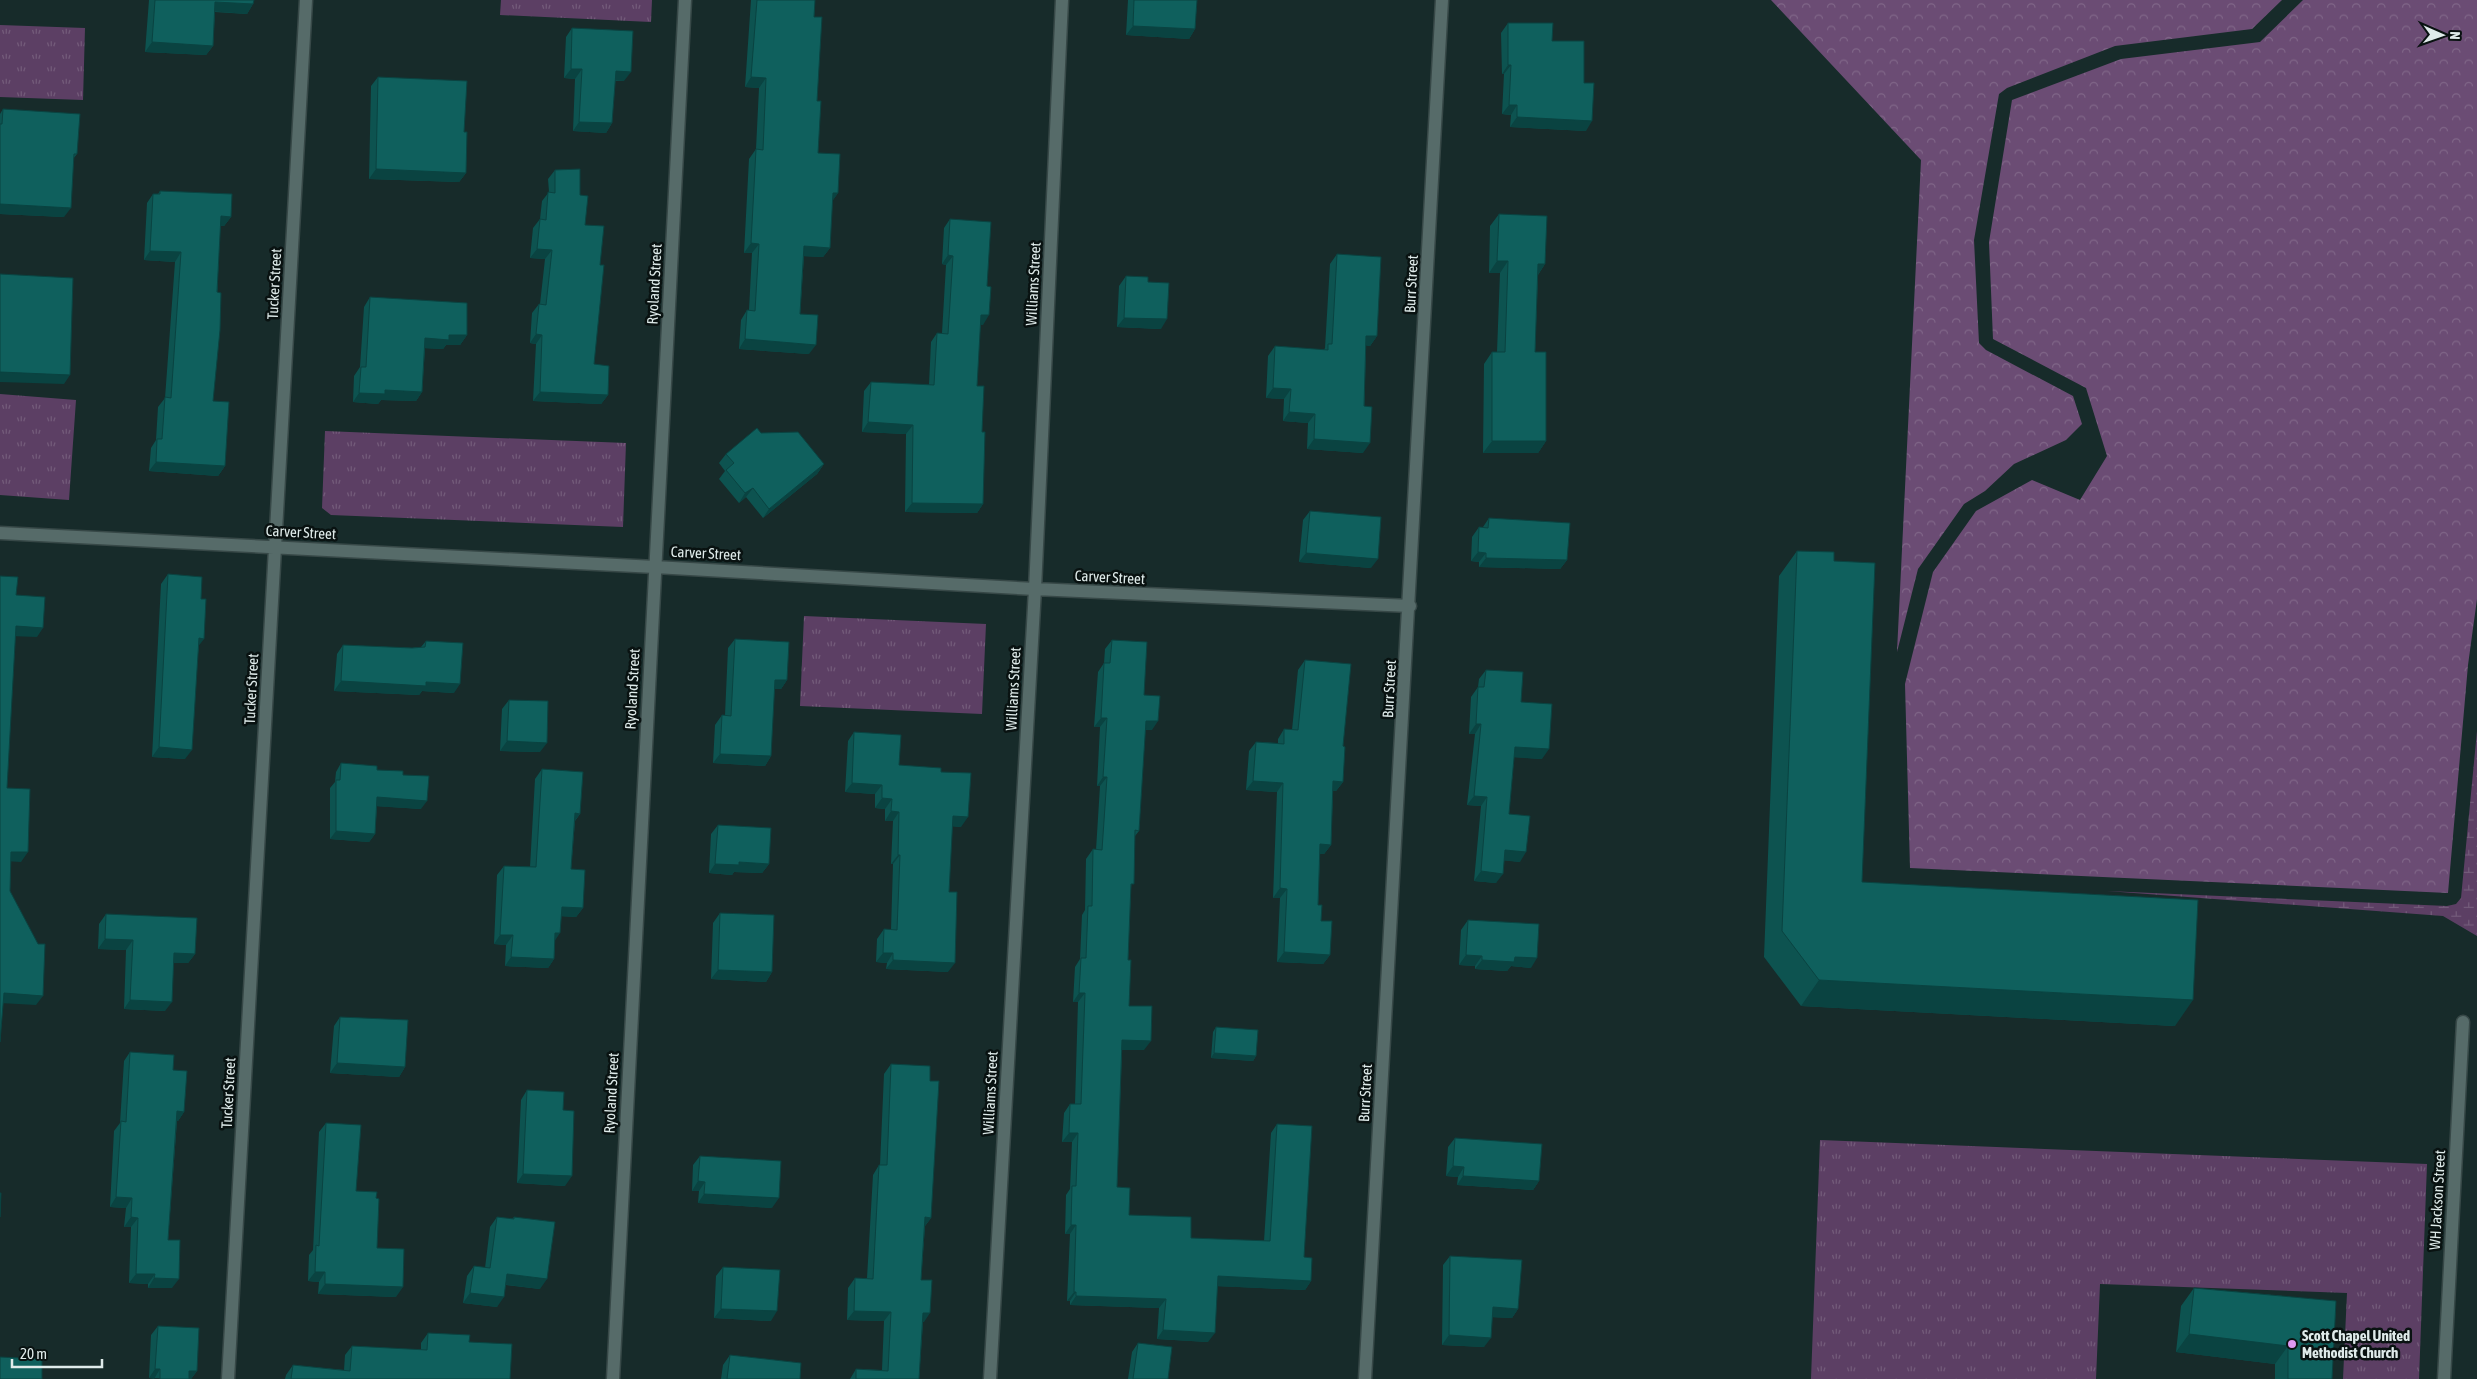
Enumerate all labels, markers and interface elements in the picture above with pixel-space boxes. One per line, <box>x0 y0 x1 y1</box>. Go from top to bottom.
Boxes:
north arrow <box>2417 10 2467 60</box>
text: N <box>2447 31 2463 40</box>
street label: Williams Street <box>1022 242 1044 326</box>
street label: Ryoland Street <box>643 243 665 325</box>
street label: Tucker Street <box>264 248 284 320</box>
street label: Burr Street <box>1401 255 1421 313</box>
street label: Carver Street <box>265 522 337 542</box>
street label: Carver Street <box>670 543 742 563</box>
street label: Carver Street <box>1074 567 1146 587</box>
street label: Williams Street <box>1002 647 1024 731</box>
street label: Ryoland Street <box>621 648 643 730</box>
street label: Tucker Street <box>241 653 261 725</box>
street label: Burr Street <box>1379 660 1399 718</box>
street label: Williams Street <box>979 1051 1001 1135</box>
street label: Ryoland Street <box>600 1052 622 1134</box>
street label: Tucker Street <box>218 1057 238 1129</box>
street label: Burr Street <box>1355 1064 1375 1122</box>
street label: WH Jackson Street <box>2426 1150 2448 1250</box>
place label: Scott Chapel United Methodist Church <box>2302 1327 2410 1361</box>
scale bar <box>12 1336 102 1368</box>
marker: Scott Chapel United Methodist Church <box>2286 1338 2298 1350</box>
text: 20 m <box>20 1345 47 1362</box>

